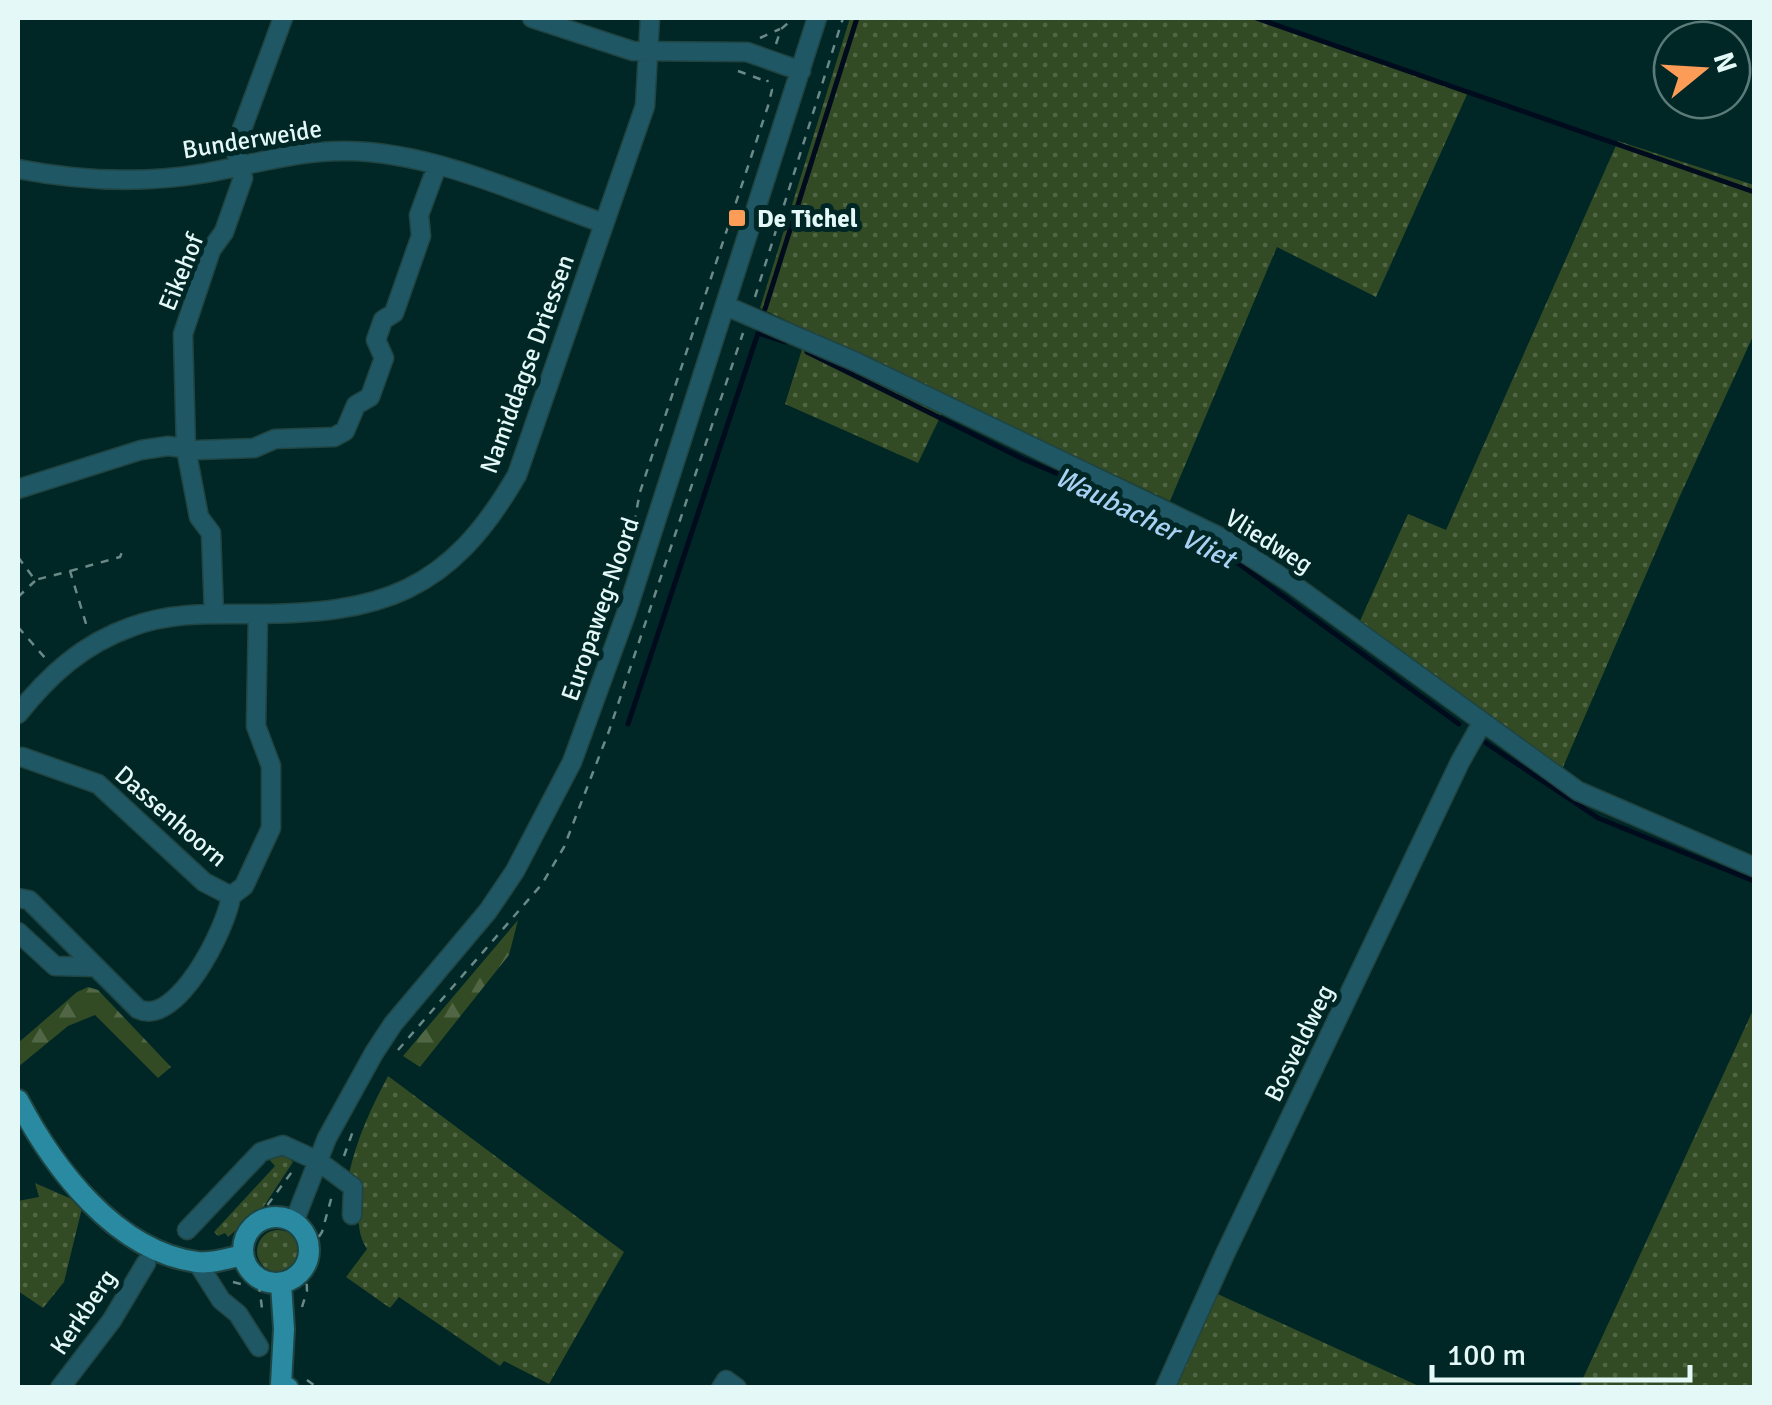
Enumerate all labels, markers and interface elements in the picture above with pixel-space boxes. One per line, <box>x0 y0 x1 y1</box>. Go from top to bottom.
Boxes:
north arrow <box>1652 20 1752 120</box>
text: N <box>1706 48 1744 77</box>
street label: Bunderweide <box>180 113 324 165</box>
place label: De Tichel <box>757 203 858 234</box>
marker: De Tichel <box>726 207 748 229</box>
street label: Eikehof <box>152 227 211 315</box>
street label: Namiddagse Driessen <box>473 250 581 478</box>
water label: Waubacher Vliet <box>1050 460 1243 578</box>
street label: Vliedweg <box>1219 502 1319 580</box>
street label: Europaweg-Noord <box>554 513 646 705</box>
street label: Dassenhoorn <box>108 759 234 873</box>
street label: Bosveldweg <box>1257 979 1341 1107</box>
street label: Kerkberg <box>43 1263 123 1361</box>
scale bar <box>1432 1320 1690 1382</box>
text: 100 m <box>1447 1337 1526 1374</box>

